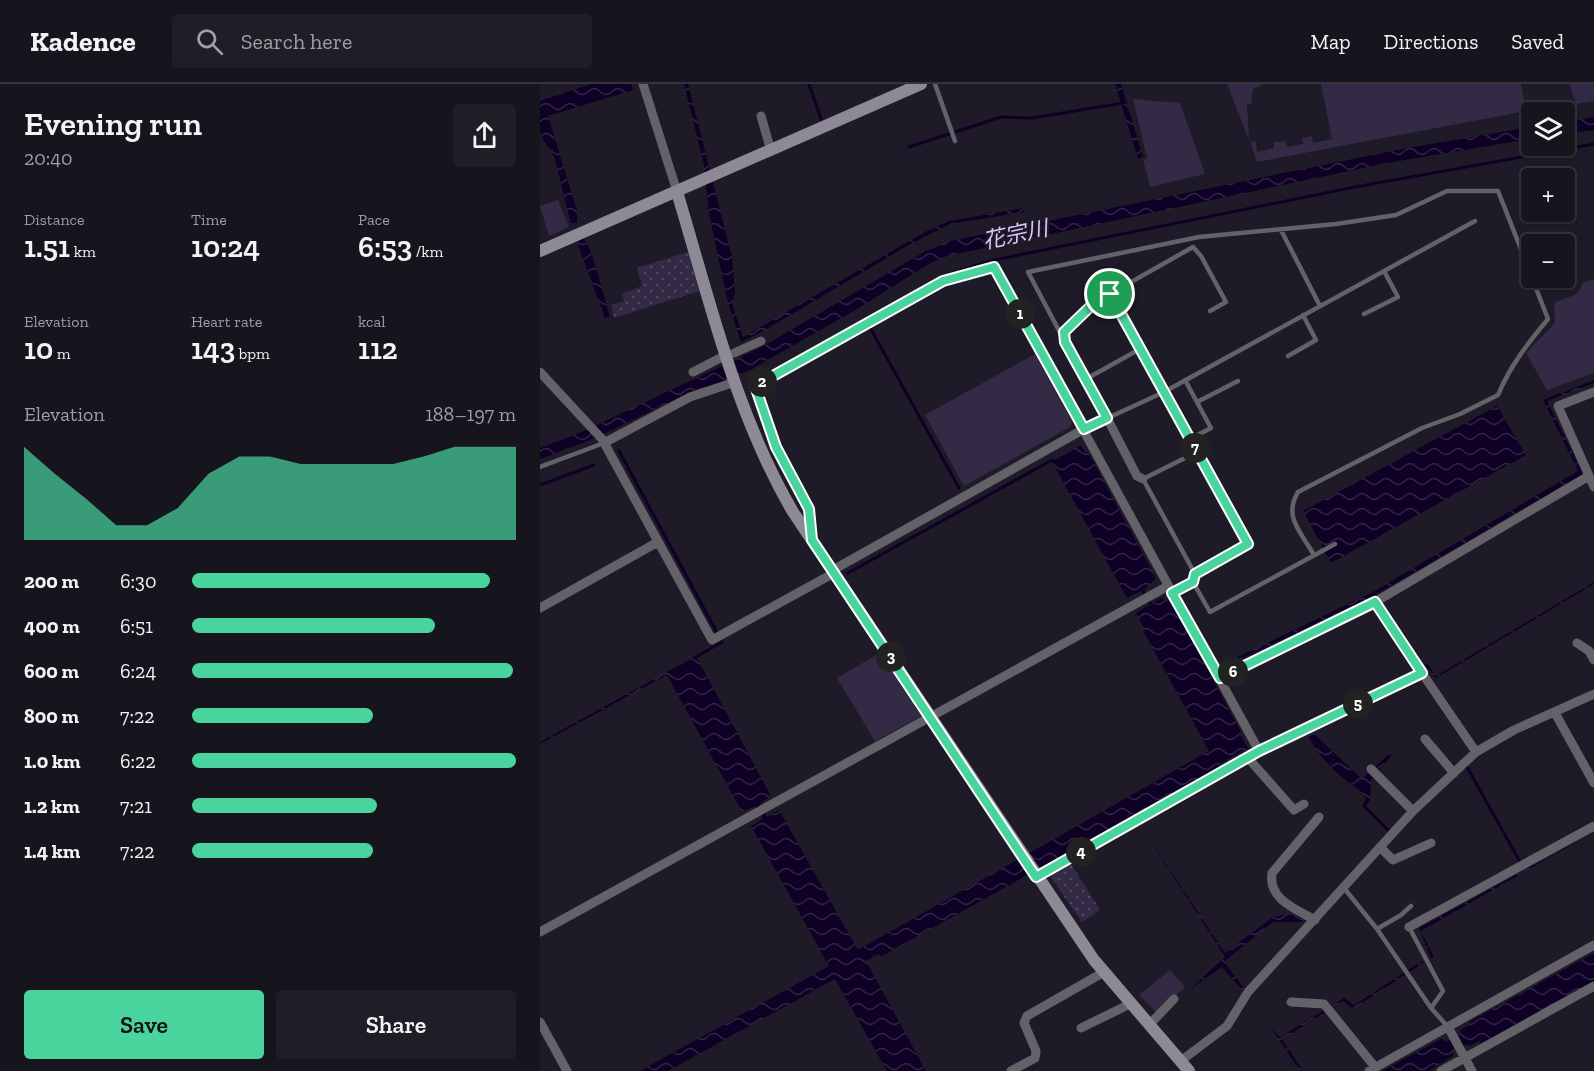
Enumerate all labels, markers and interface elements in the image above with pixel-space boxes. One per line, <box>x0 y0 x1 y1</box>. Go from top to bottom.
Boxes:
search box <box>172 14 592 68</box>
text: Kadence <box>30 25 136 58</box>
icon: search <box>193 25 226 58</box>
text: Search here <box>241 28 352 55</box>
text: Map <box>1311 29 1351 54</box>
text: Directions <box>1384 29 1478 54</box>
text: Saved <box>1511 29 1564 54</box>
map controls <box>1521 102 1575 288</box>
button: layers <box>1521 102 1575 156</box>
text: Evening run <box>24 104 202 143</box>
button: share <box>453 104 516 167</box>
text: 20:40 <box>24 146 73 170</box>
button: + <box>1521 168 1575 222</box>
text: Distance <box>24 210 85 229</box>
text: Time <box>191 210 227 229</box>
text: Pace <box>358 210 390 229</box>
water label: 花宗川 <box>980 214 1052 255</box>
text: 1.51 <box>24 229 70 265</box>
text: 10:24 <box>191 229 260 265</box>
text: 6:53 <box>358 229 412 265</box>
button: − <box>1521 234 1575 288</box>
text: km <box>70 242 96 261</box>
text: /km <box>412 242 443 261</box>
pin <box>1084 268 1135 319</box>
icon: arrive <box>1093 277 1126 310</box>
pin: 1 <box>1005 299 1035 329</box>
text: 1 <box>1017 304 1023 323</box>
text: Elevation <box>24 312 89 331</box>
text: Heart rate <box>191 312 262 331</box>
text: kcal <box>358 312 385 331</box>
text: 10 <box>24 331 53 367</box>
text: 143 <box>191 331 235 367</box>
text: 112 <box>358 331 398 367</box>
text: m <box>53 344 71 363</box>
text: bpm <box>235 344 270 363</box>
pin: 2 <box>747 367 777 397</box>
text: 2 <box>758 372 766 391</box>
text: Elevation <box>24 402 105 426</box>
text: 188–197 m <box>425 402 516 426</box>
pin: 7 <box>1180 433 1210 463</box>
text: 7 <box>1191 438 1199 457</box>
text: 200 m <box>24 569 79 593</box>
text: 6:30 <box>120 569 156 593</box>
text: 400 m <box>24 614 80 638</box>
text: 6:51 <box>120 614 153 638</box>
pin: 3 <box>876 642 906 672</box>
text: 3 <box>887 647 895 666</box>
pin: 6 <box>1218 657 1248 687</box>
text: 600 m <box>24 659 79 683</box>
text: 6:24 <box>120 659 156 683</box>
text: 6 <box>1229 662 1237 681</box>
pin: 5 <box>1343 689 1373 719</box>
text: 5 <box>1354 694 1362 713</box>
text: 800 m <box>24 704 79 728</box>
text: 7:22 <box>120 704 155 728</box>
text: 1.0 km <box>24 749 80 773</box>
text: 6:22 <box>120 749 156 773</box>
text: 1.2 km <box>24 794 80 818</box>
text: 7:21 <box>120 794 152 818</box>
pin: 4 <box>1066 837 1096 867</box>
text: 1.4 km <box>24 839 80 863</box>
text: 7:22 <box>120 839 155 863</box>
text: 4 <box>1076 842 1086 861</box>
button: Save <box>24 990 264 1059</box>
button: Share <box>276 990 516 1059</box>

